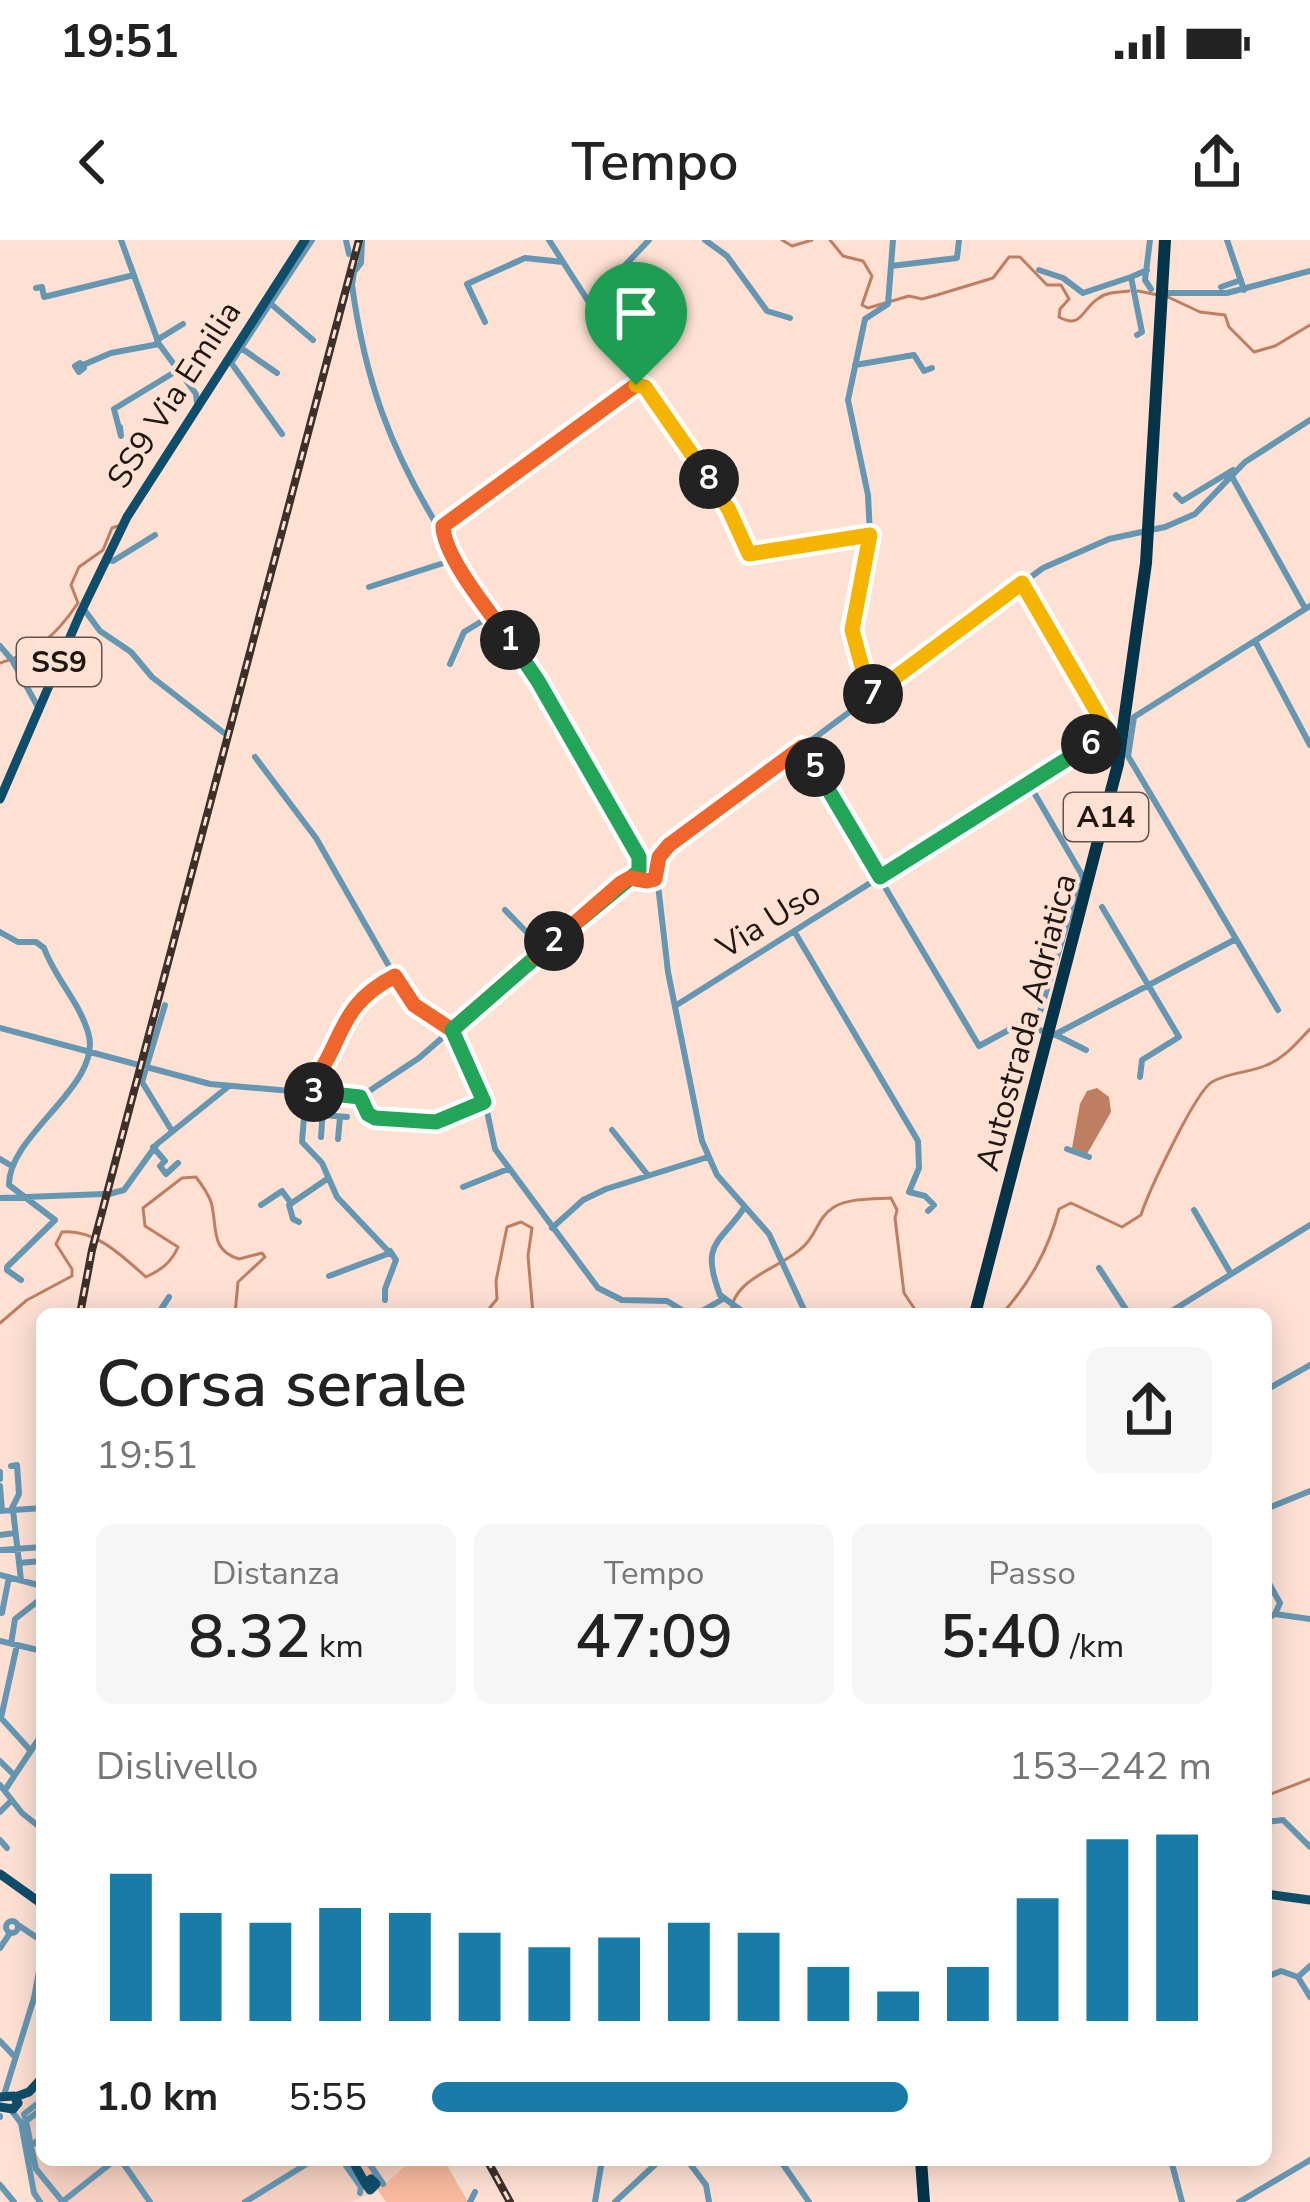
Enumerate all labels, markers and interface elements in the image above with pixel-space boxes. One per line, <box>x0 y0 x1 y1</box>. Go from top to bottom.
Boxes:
text: 19:51 <box>60 12 179 73</box>
text: Tempo <box>571 125 739 199</box>
icon: back <box>60 129 126 195</box>
icon: share <box>1184 129 1250 195</box>
pin <box>585 262 687 385</box>
icon: arrive <box>603 280 669 346</box>
street label: SS9 Via Emilia <box>97 292 252 497</box>
pin: 8 <box>679 449 739 509</box>
text: 8 <box>699 456 719 501</box>
pin: 1 <box>480 610 540 670</box>
text: 1 <box>500 617 520 662</box>
road number: SS9 <box>17 638 101 686</box>
pin: 7 <box>843 664 903 724</box>
text: 7 <box>863 671 883 716</box>
pin: 6 <box>1061 714 1121 774</box>
text: 6 <box>1081 721 1101 766</box>
pin: 5 <box>785 737 845 797</box>
text: 5 <box>805 744 825 789</box>
road number: A14 <box>1064 793 1148 841</box>
street label: Autostrada Adriatica <box>965 869 1088 1176</box>
street label: Via Uso <box>707 871 829 970</box>
pin: 2 <box>524 911 584 971</box>
text: 2 <box>544 918 564 963</box>
pin: 3 <box>284 1062 344 1122</box>
text: 3 <box>304 1069 324 1114</box>
text: Corsa serale <box>96 1339 467 1429</box>
button: share <box>1086 1347 1212 1473</box>
text: 19:51 <box>96 1429 199 1482</box>
text: Distanza <box>212 1551 340 1596</box>
text: Tempo <box>604 1551 704 1596</box>
text: Passo <box>988 1551 1076 1596</box>
text: 8.32 <box>188 1596 311 1678</box>
text: 47:09 <box>575 1596 733 1678</box>
text: 5:40 <box>940 1596 1062 1678</box>
text: km <box>311 1624 364 1669</box>
text: /km <box>1062 1624 1124 1669</box>
text: Dislivello <box>96 1740 258 1793</box>
text: 153–242 m <box>1009 1740 1212 1793</box>
text: 1.0 km <box>96 2071 218 2124</box>
text: 5:55 <box>288 2071 367 2124</box>

